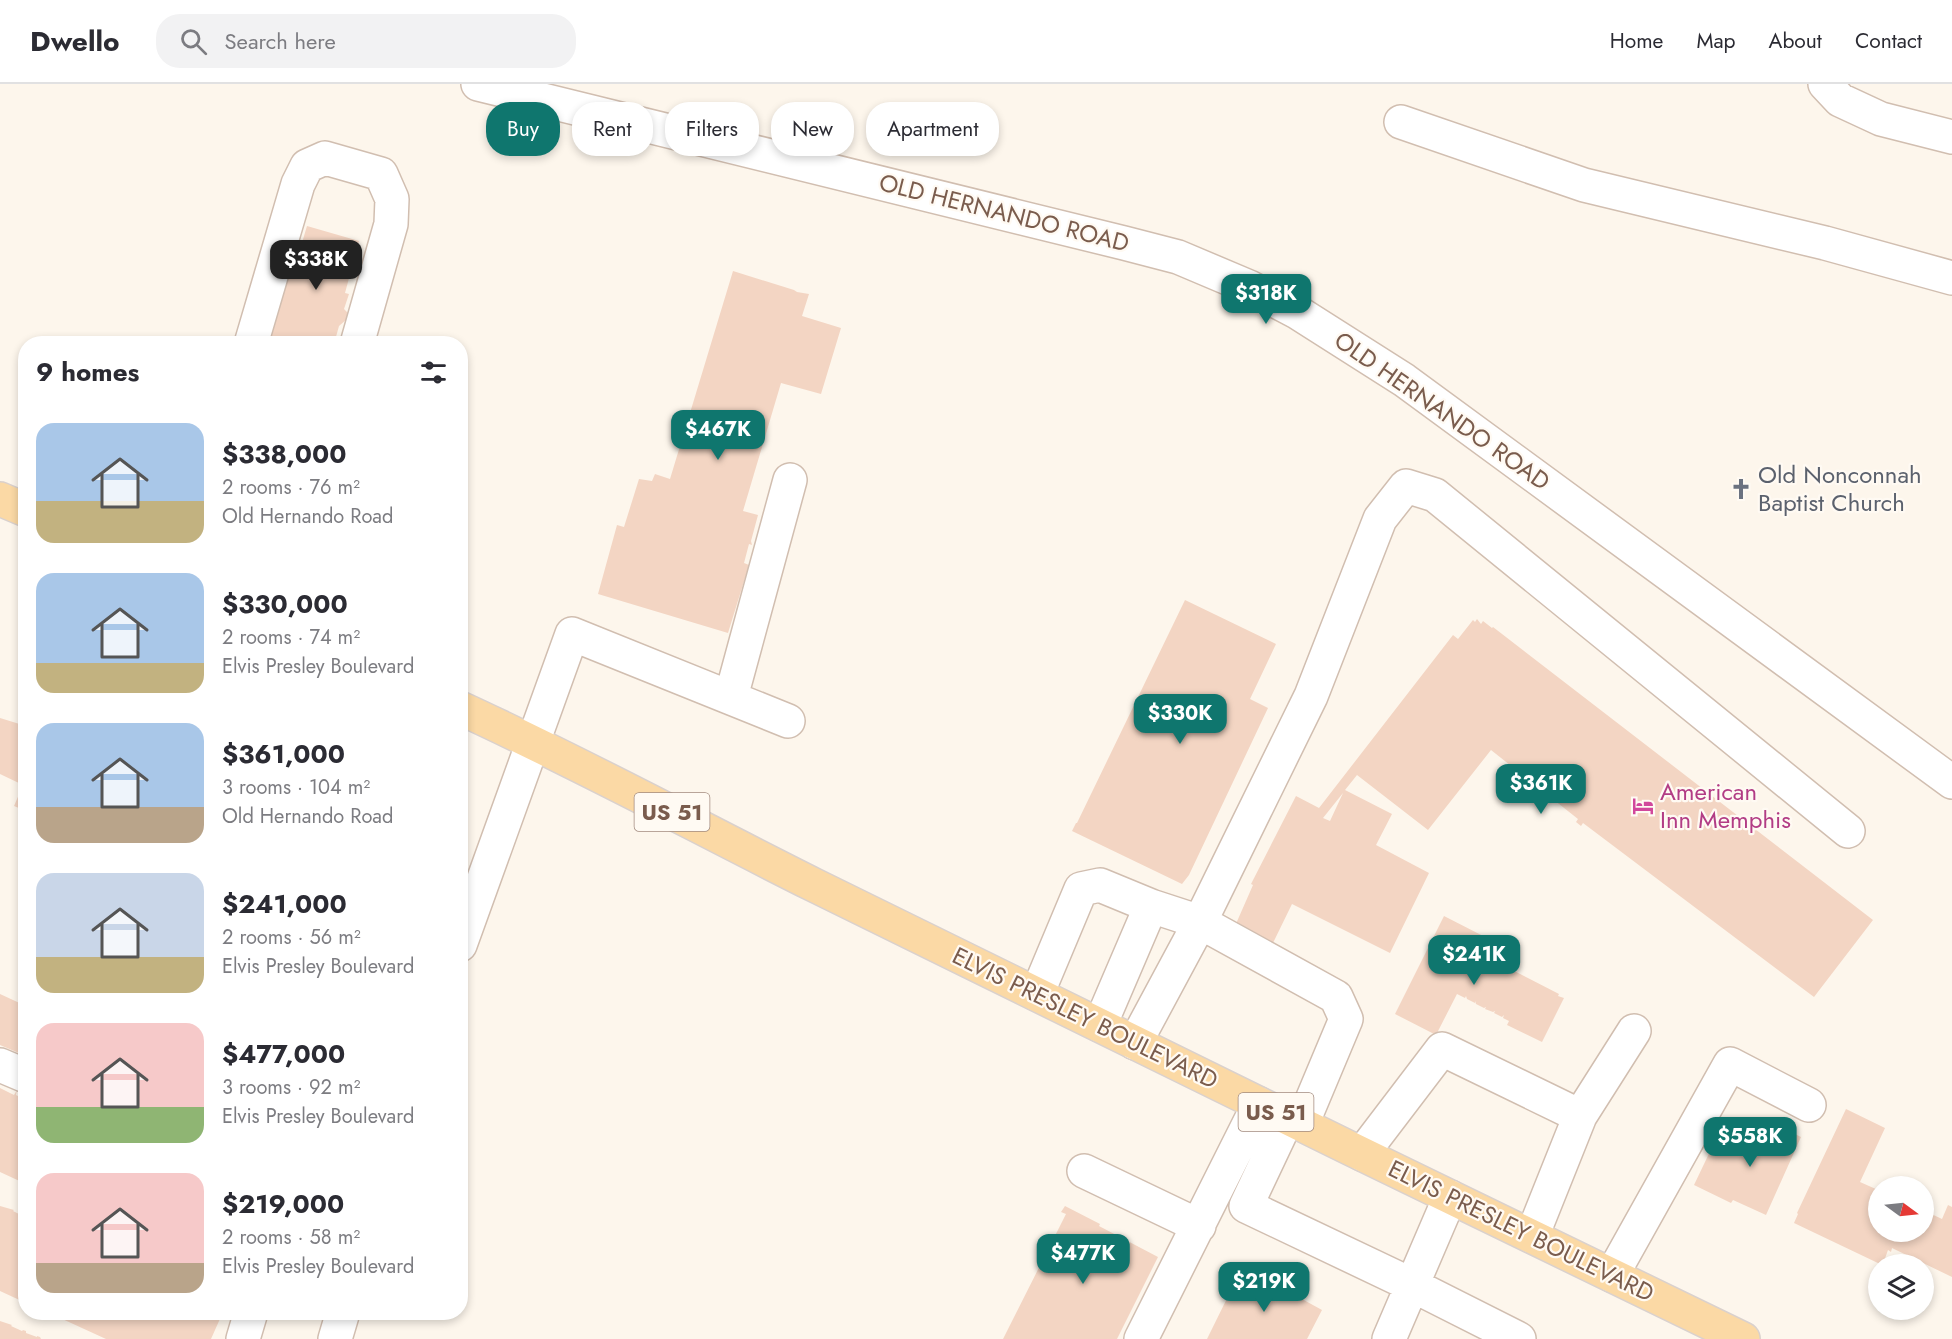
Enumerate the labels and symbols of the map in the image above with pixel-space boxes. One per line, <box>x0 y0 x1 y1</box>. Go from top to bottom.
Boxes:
street label: OLD HERNANDO ROAD <box>875 165 1133 261</box>
pin: $338K <box>274 240 358 291</box>
pin: $318K <box>1224 274 1308 325</box>
street label: OLD HERNANDO ROAD <box>1327 323 1557 498</box>
pin: $467K <box>676 410 760 461</box>
place label: Old Nonconnah Baptist Church <box>1758 457 1922 520</box>
church icon: Old Nonconnah Baptist Church <box>1729 477 1753 501</box>
pin: $330K <box>1138 694 1222 745</box>
pin: $361K <box>1499 764 1583 815</box>
place label: American Inn Memphis <box>1660 774 1791 837</box>
road number: US 51 <box>634 793 710 831</box>
hotel icon: American Inn Memphis <box>1631 794 1655 818</box>
pin: $241K <box>1432 935 1516 986</box>
street label: ELVIS PRESLEY BOULEVARD <box>946 938 1224 1097</box>
road number: US 51 <box>1238 1093 1314 1131</box>
pin: $558K <box>1708 1117 1792 1168</box>
street label: ELVIS PRESLEY BOULEVARD <box>1382 1151 1660 1310</box>
north arrow <box>1868 1176 1934 1242</box>
pin: $477K <box>1041 1234 1125 1285</box>
pin: $219K <box>1222 1262 1306 1313</box>

